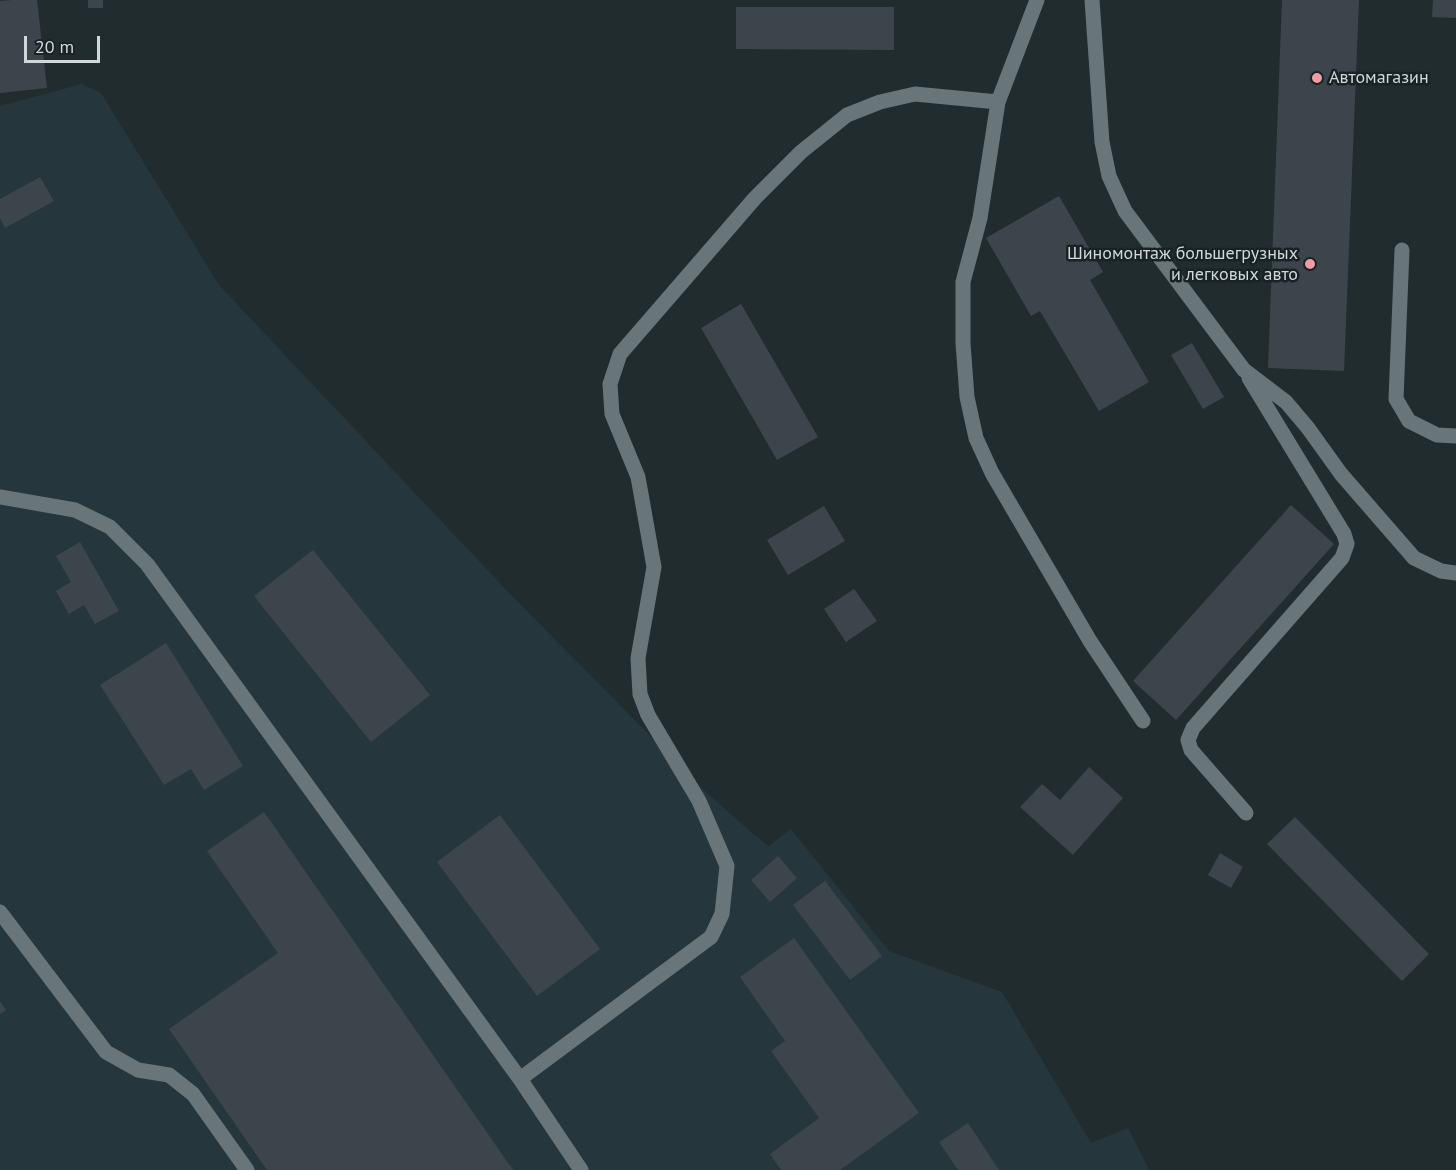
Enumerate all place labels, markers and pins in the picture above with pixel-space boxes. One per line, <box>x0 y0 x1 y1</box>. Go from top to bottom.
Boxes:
place label: Автомагазин <box>1329 67 1429 89</box>
marker: Автомагазин <box>1310 71 1324 85</box>
place label: Шиномонтаж большегрузных и легковых авто <box>1067 243 1298 286</box>
marker: Шиномонтаж большегрузных и легковых авто <box>1303 257 1317 271</box>

